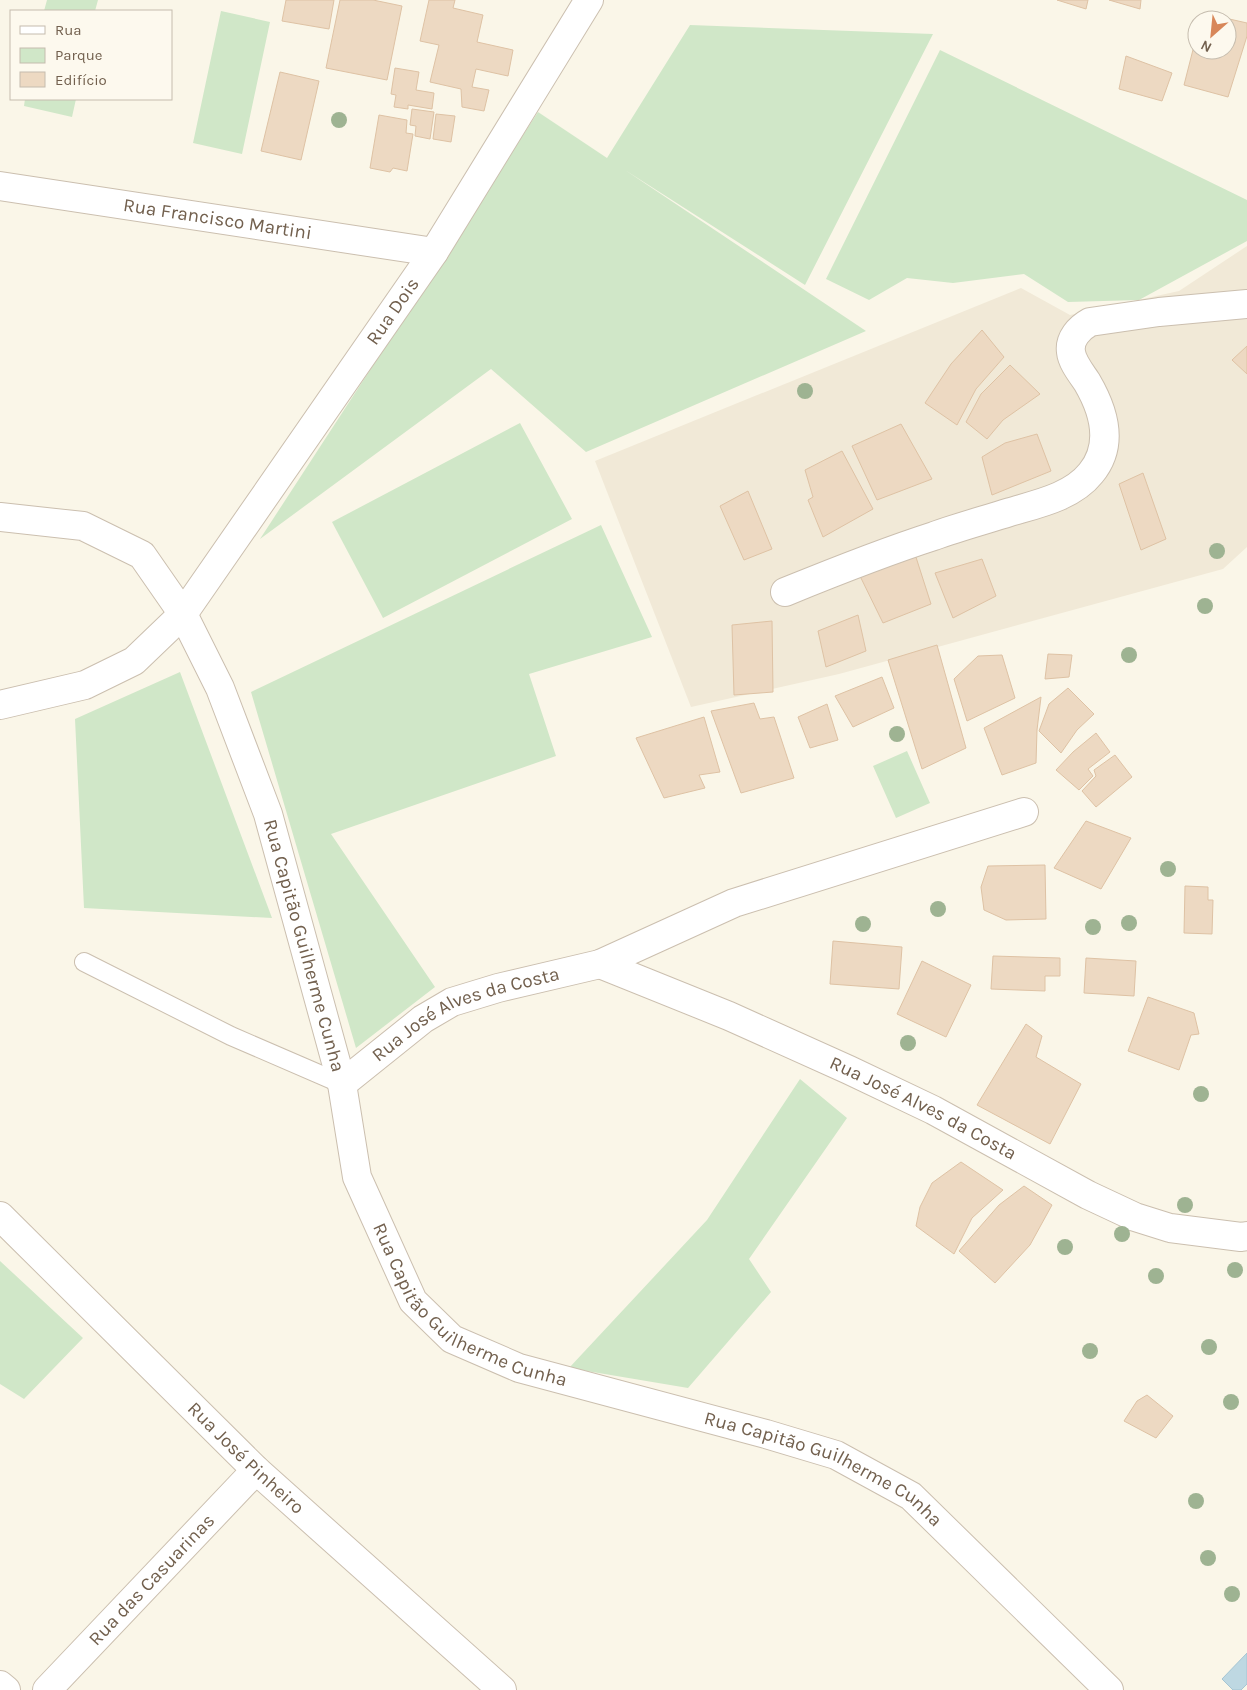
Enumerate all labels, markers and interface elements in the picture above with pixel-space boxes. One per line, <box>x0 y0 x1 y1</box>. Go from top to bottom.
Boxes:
legend <box>10 10 172 100</box>
north arrow <box>1187 10 1237 60</box>
text: Rua <box>55 21 82 39</box>
text: N <box>1198 36 1215 56</box>
text: Parque <box>55 46 103 64</box>
text: Edifício <box>55 71 107 89</box>
street label: Rua Francisco Martini <box>122 194 313 244</box>
street label: Rua Dois <box>362 274 424 349</box>
street label: Rua Capitão Guilherme Cunha <box>259 817 349 1074</box>
street label: Rua José Alves da Costa <box>368 963 562 1066</box>
street label: Rua José Alves da Costa <box>826 1052 1020 1165</box>
street label: Rua Capitão Guilherme Cunha <box>368 1220 569 1391</box>
street label: Rua José Pinheiro <box>183 1398 308 1519</box>
street label: Rua Capitão Guilherme Cunha <box>702 1407 947 1531</box>
street label: Rua das Casuarinas <box>84 1510 219 1650</box>

